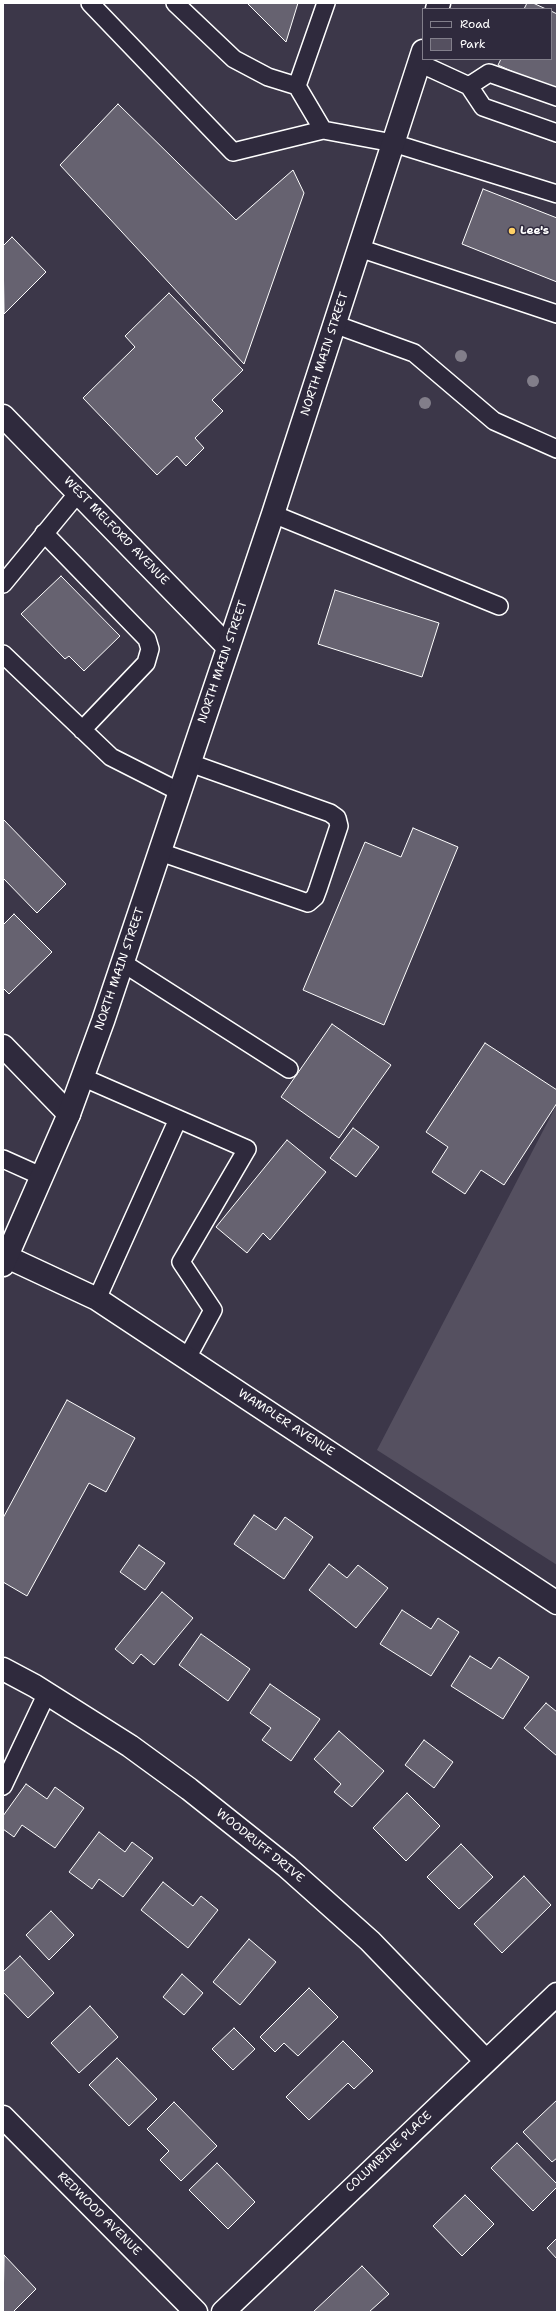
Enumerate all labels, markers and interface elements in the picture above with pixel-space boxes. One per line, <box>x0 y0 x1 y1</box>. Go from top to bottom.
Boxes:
legend <box>422 8 552 60</box>
text: Road <box>460 16 490 32</box>
text: Park <box>460 36 486 52</box>
place label: Lee's <box>520 224 549 238</box>
marker: Lee's <box>507 226 517 236</box>
street label: NORTH MAIN STREET <box>298 290 352 418</box>
street label: WEST MELFORD AVENUE <box>60 474 172 588</box>
street label: NORTH MAIN STREET <box>195 599 251 725</box>
street label: NORTH MAIN STREET <box>92 906 148 1032</box>
street label: WAMPLER AVENUE <box>235 1386 337 1460</box>
street label: WOODRUFF DRIVE <box>213 1806 307 1886</box>
street label: COLUMBINE PLACE <box>343 2108 435 2196</box>
street label: REDWOOD AVENUE <box>54 2169 144 2259</box>

